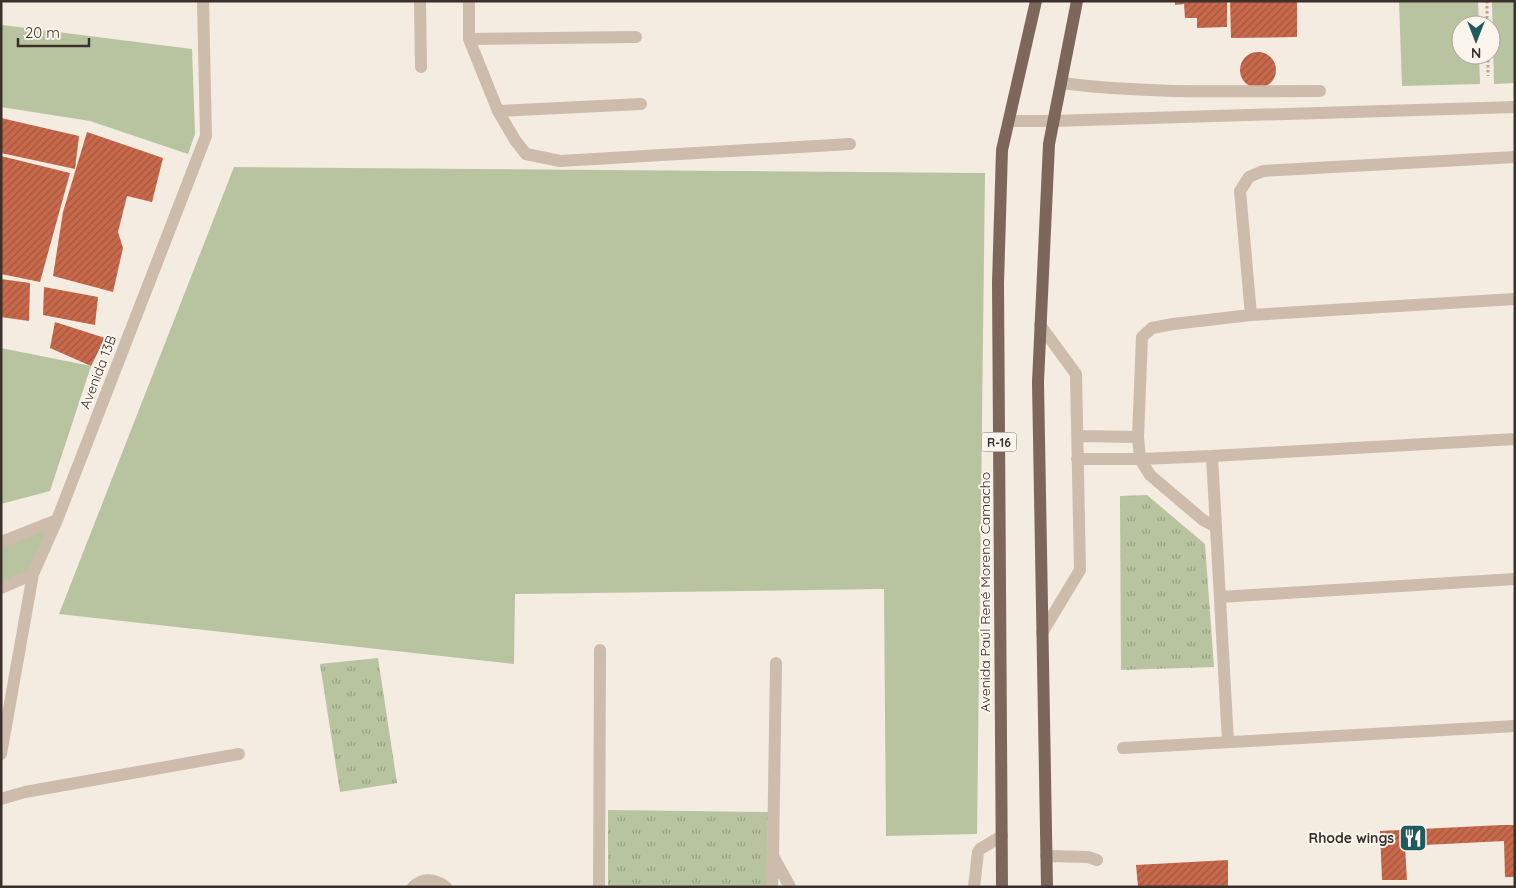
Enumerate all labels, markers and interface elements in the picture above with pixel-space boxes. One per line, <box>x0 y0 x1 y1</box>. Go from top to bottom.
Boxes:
scale bar <box>18 15 89 47</box>
north arrow <box>1451 15 1501 65</box>
text: 20 m <box>25 23 60 42</box>
text: N <box>1471 44 1481 62</box>
street label: Avenida 13B <box>76 333 120 411</box>
road number: R-16 <box>982 432 1016 452</box>
street label: Avenida Paúl René Moreno Camacho <box>976 472 994 712</box>
restaurant icon: Rhode wings <box>1398 823 1428 853</box>
place label: Rhode wings <box>1309 829 1394 847</box>

